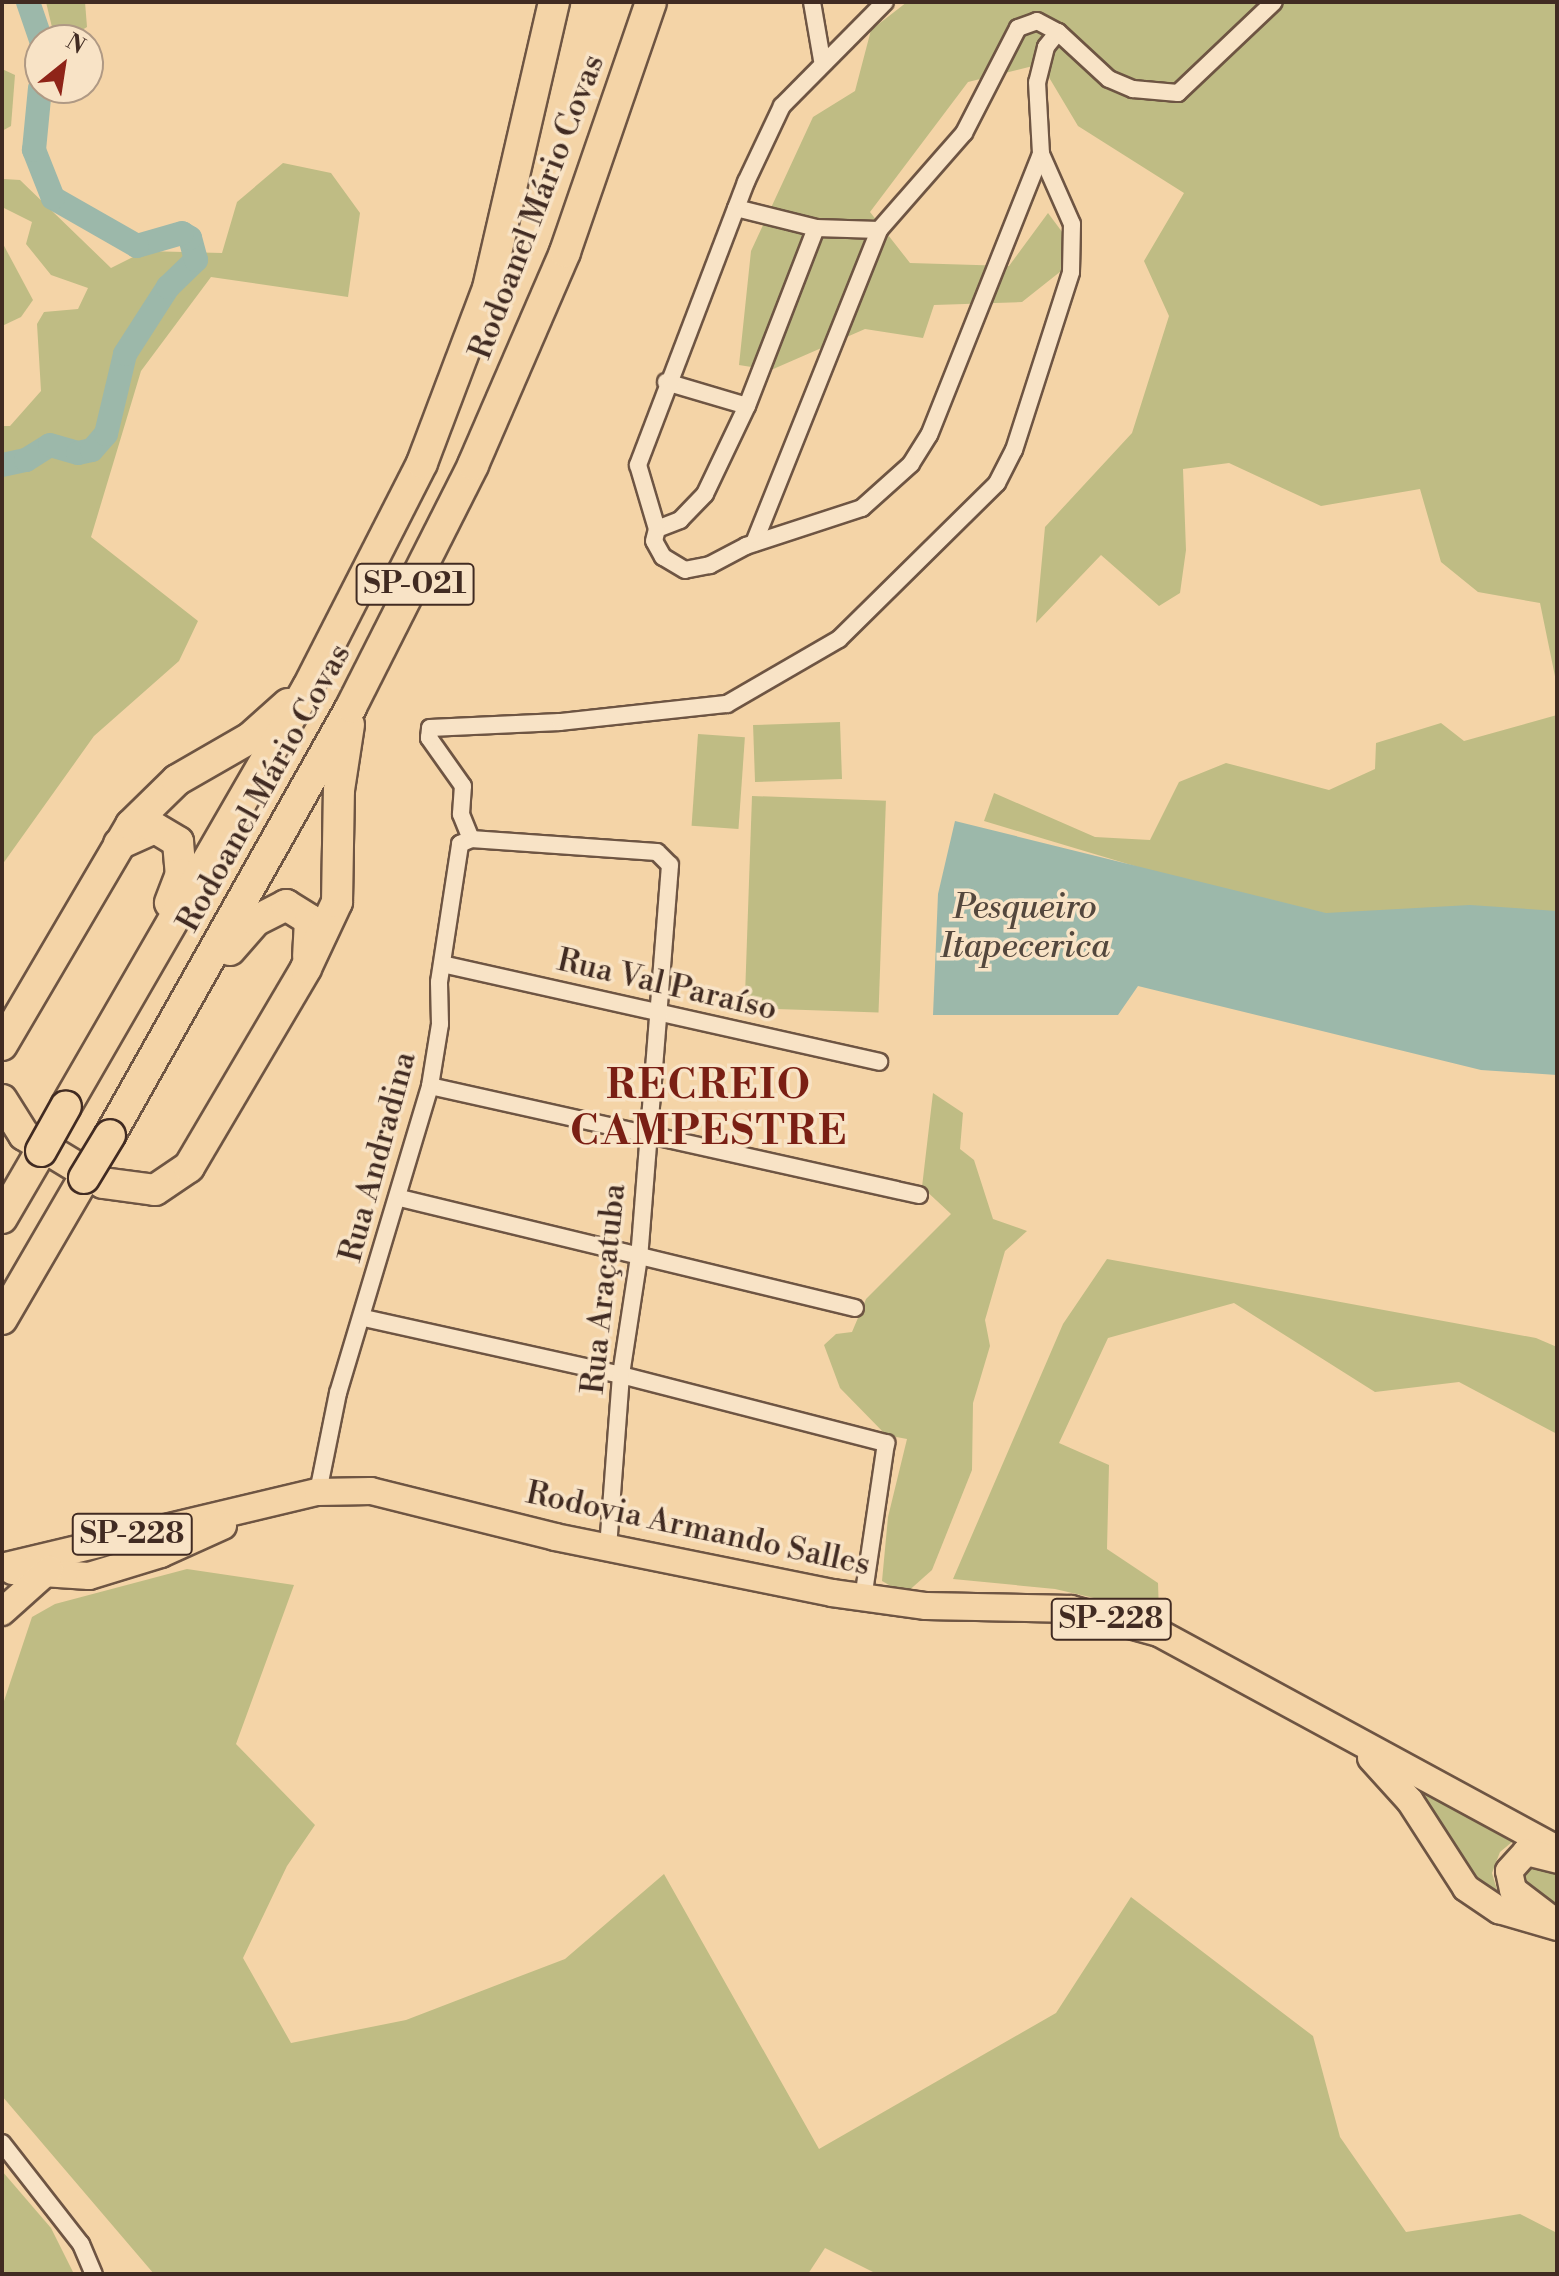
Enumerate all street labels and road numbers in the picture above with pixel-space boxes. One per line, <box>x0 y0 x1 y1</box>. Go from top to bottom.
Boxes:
street label: Rodoanel Mário Covas <box>461 49 613 365</box>
road number: SP-021 <box>355 558 475 610</box>
street label: Rodoanel Mário Covas <box>169 637 359 939</box>
street label: Rua Val Paraíso <box>553 941 781 1029</box>
street label: Rua Andradina <box>331 1048 425 1266</box>
street label: Rua Araçatuba <box>574 1182 634 1396</box>
street label: Rodovia Armando Salles <box>522 1474 874 1584</box>
road number: SP-228 <box>70 1508 194 1560</box>
road number: SP-228 <box>1049 1593 1173 1645</box>

